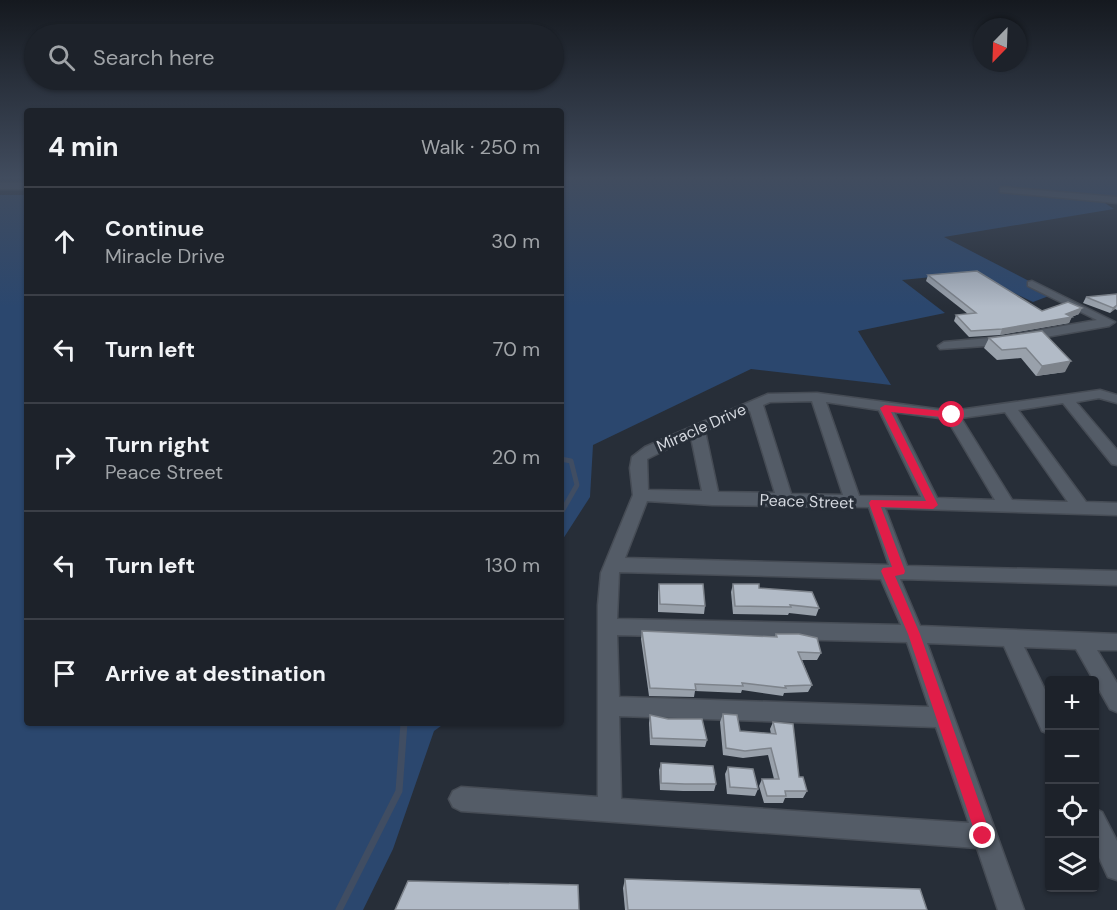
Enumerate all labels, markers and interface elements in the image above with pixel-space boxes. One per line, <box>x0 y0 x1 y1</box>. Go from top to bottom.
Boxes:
north arrow <box>973 18 1027 72</box>
search box <box>24 24 564 90</box>
icon: search <box>45 41 78 74</box>
text: Search here <box>93 43 214 72</box>
text: 4 min <box>48 130 119 164</box>
text: Walk · 250 m <box>421 134 540 160</box>
text: Continue <box>105 214 204 243</box>
icon: ahead <box>48 225 81 258</box>
text: 30 m <box>491 228 540 254</box>
text: Miracle Drive <box>105 243 225 269</box>
icon: left <box>48 333 81 366</box>
text: Turn left <box>105 335 195 364</box>
text: 70 m <box>493 336 540 362</box>
street label: Miracle Drive <box>653 398 749 457</box>
route start <box>938 401 964 427</box>
text: Turn right <box>105 430 210 459</box>
icon: right <box>48 441 81 474</box>
text: 20 m <box>492 444 540 470</box>
text: Peace Street <box>105 459 223 485</box>
street label: Peace Street <box>759 489 855 514</box>
icon: left <box>48 549 81 582</box>
text: Turn left <box>105 551 195 580</box>
text: 130 m <box>485 552 540 578</box>
icon: arrive <box>48 657 81 690</box>
text: Arrive at destination <box>105 659 326 688</box>
map controls <box>1045 676 1099 892</box>
button: + <box>1045 676 1099 730</box>
button: − <box>1045 730 1099 784</box>
button: locate <box>1045 784 1099 838</box>
route end <box>969 822 995 848</box>
button: layers <box>1045 838 1099 892</box>

